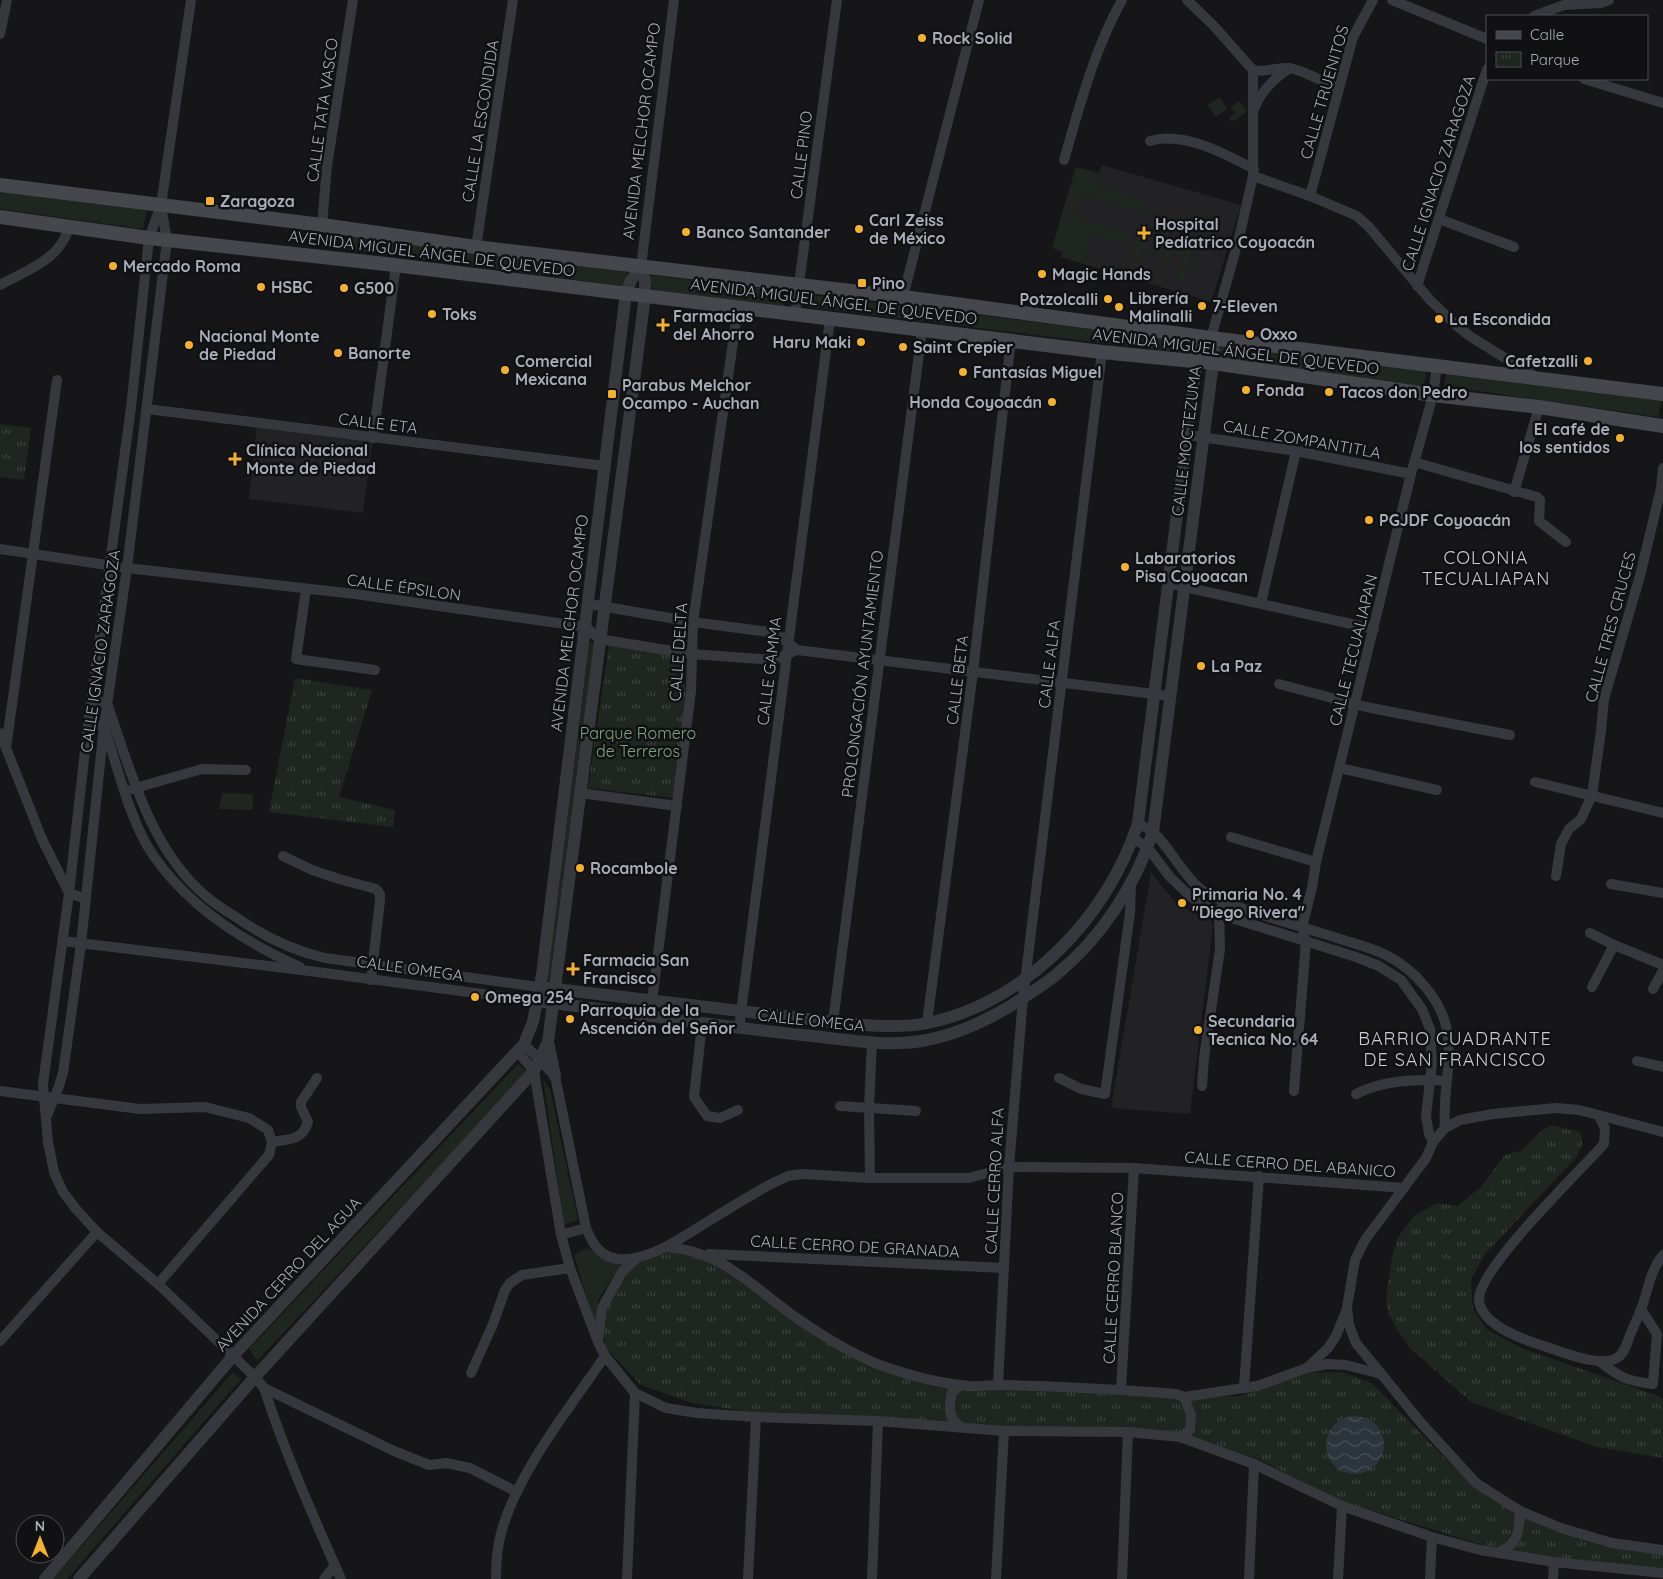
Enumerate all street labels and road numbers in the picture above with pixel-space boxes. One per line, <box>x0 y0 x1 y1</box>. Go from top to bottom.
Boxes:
street label: AVENIDA MELCHOR OCAMPO <box>618 21 664 241</box>
street label: CALLE TRUENITOS <box>1295 23 1353 161</box>
street label: CALLE TATA VASCO <box>302 37 342 183</box>
street label: CALLE LA ESCONDIDA <box>457 38 503 204</box>
street label: CALLE IGNACIO ZARAGOZA <box>1397 73 1479 273</box>
street label: CALLE PINO <box>786 110 816 200</box>
street label: AVENIDA MIGUEL ÁNGEL DE QUEVEDO <box>288 225 576 281</box>
street label: AVENIDA MIGUEL ÁNGEL DE QUEVEDO <box>690 273 978 329</box>
street label: AVENIDA MIGUEL ÁNGEL DE QUEVEDO <box>1092 323 1380 379</box>
street label: CALLE MOCTEZUMA <box>1167 365 1205 517</box>
street label: CALLE ETA <box>337 408 419 438</box>
street label: CALLE ZOMPANTITLA <box>1221 415 1383 463</box>
street label: AVENIDA MELCHOR OCAMPO <box>546 513 592 733</box>
street label: CALLE IGNACIO ZARAGOZA <box>76 548 124 754</box>
street label: PROLONGACIÓN AYUNTAMIENTO <box>837 549 887 799</box>
street label: CALLE TRES CRUCES <box>1580 549 1640 705</box>
street label: CALLE ÉPSILON <box>346 569 462 605</box>
street label: CALLE TECUALIAPAN <box>1324 572 1382 728</box>
street label: CALLE DELTA <box>665 602 691 702</box>
street label: CALLE GAMMA <box>752 615 786 727</box>
street label: CALLE ALFA <box>1034 619 1064 709</box>
street label: CALLE BETA <box>942 634 972 726</box>
street label: CALLE OMEGA <box>355 951 465 985</box>
street label: CALLE OMEGA <box>757 1004 865 1036</box>
street label: CALLE CERRO ALFA <box>980 1107 1008 1255</box>
street label: CALLE CERRO DEL ABANICO <box>1184 1147 1396 1181</box>
street label: CALLE CERRO BLANCO <box>1099 1191 1127 1365</box>
street label: AVENIDA CERRO DEL AGUA <box>211 1192 365 1356</box>
street label: CALLE CERRO DE GRANADA <box>750 1231 960 1261</box>

